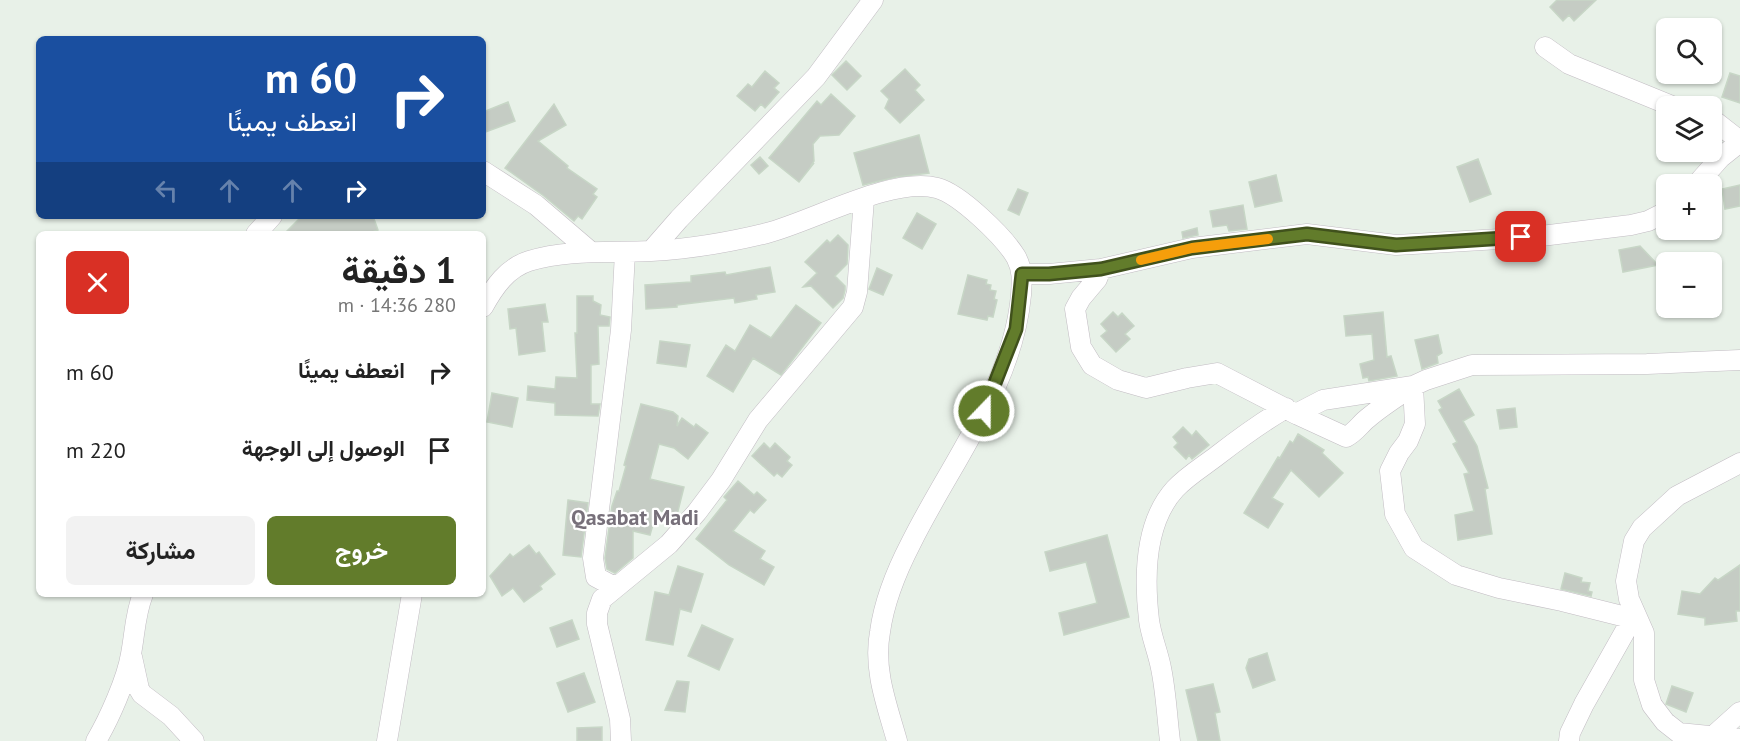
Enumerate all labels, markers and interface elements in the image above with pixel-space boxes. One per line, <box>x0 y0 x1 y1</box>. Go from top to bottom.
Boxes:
map controls <box>1656 18 1722 318</box>
button: search <box>1656 18 1722 84</box>
text: 60 m <box>265 50 357 105</box>
icon: right <box>378 60 456 138</box>
button: layers <box>1656 96 1722 162</box>
text: انعطف يمينًا <box>227 104 357 138</box>
icon: left <box>150 174 183 207</box>
icon: ahead <box>213 174 246 207</box>
icon: ahead <box>276 174 309 207</box>
icon: right <box>339 174 372 207</box>
button: + <box>1656 174 1722 240</box>
pin <box>1495 211 1546 262</box>
icon: arrive <box>1504 220 1537 253</box>
text: 1 دقيقة <box>342 246 456 293</box>
button: close <box>66 251 129 314</box>
button: − <box>1656 252 1722 318</box>
text: 280 m · 14:36 <box>338 292 456 318</box>
text: انعطف يمينًا <box>298 356 405 384</box>
icon: right <box>423 356 456 389</box>
text: 60 m <box>66 358 114 386</box>
position arrow <box>952 379 1016 443</box>
text: الوصول إلى الوجهة <box>242 434 405 462</box>
icon: arrive <box>423 434 456 467</box>
text: 220 m <box>66 436 126 464</box>
district label: Qasabat Madi <box>571 503 699 531</box>
button: مشاركة <box>66 516 255 585</box>
button: خروج <box>267 516 456 585</box>

